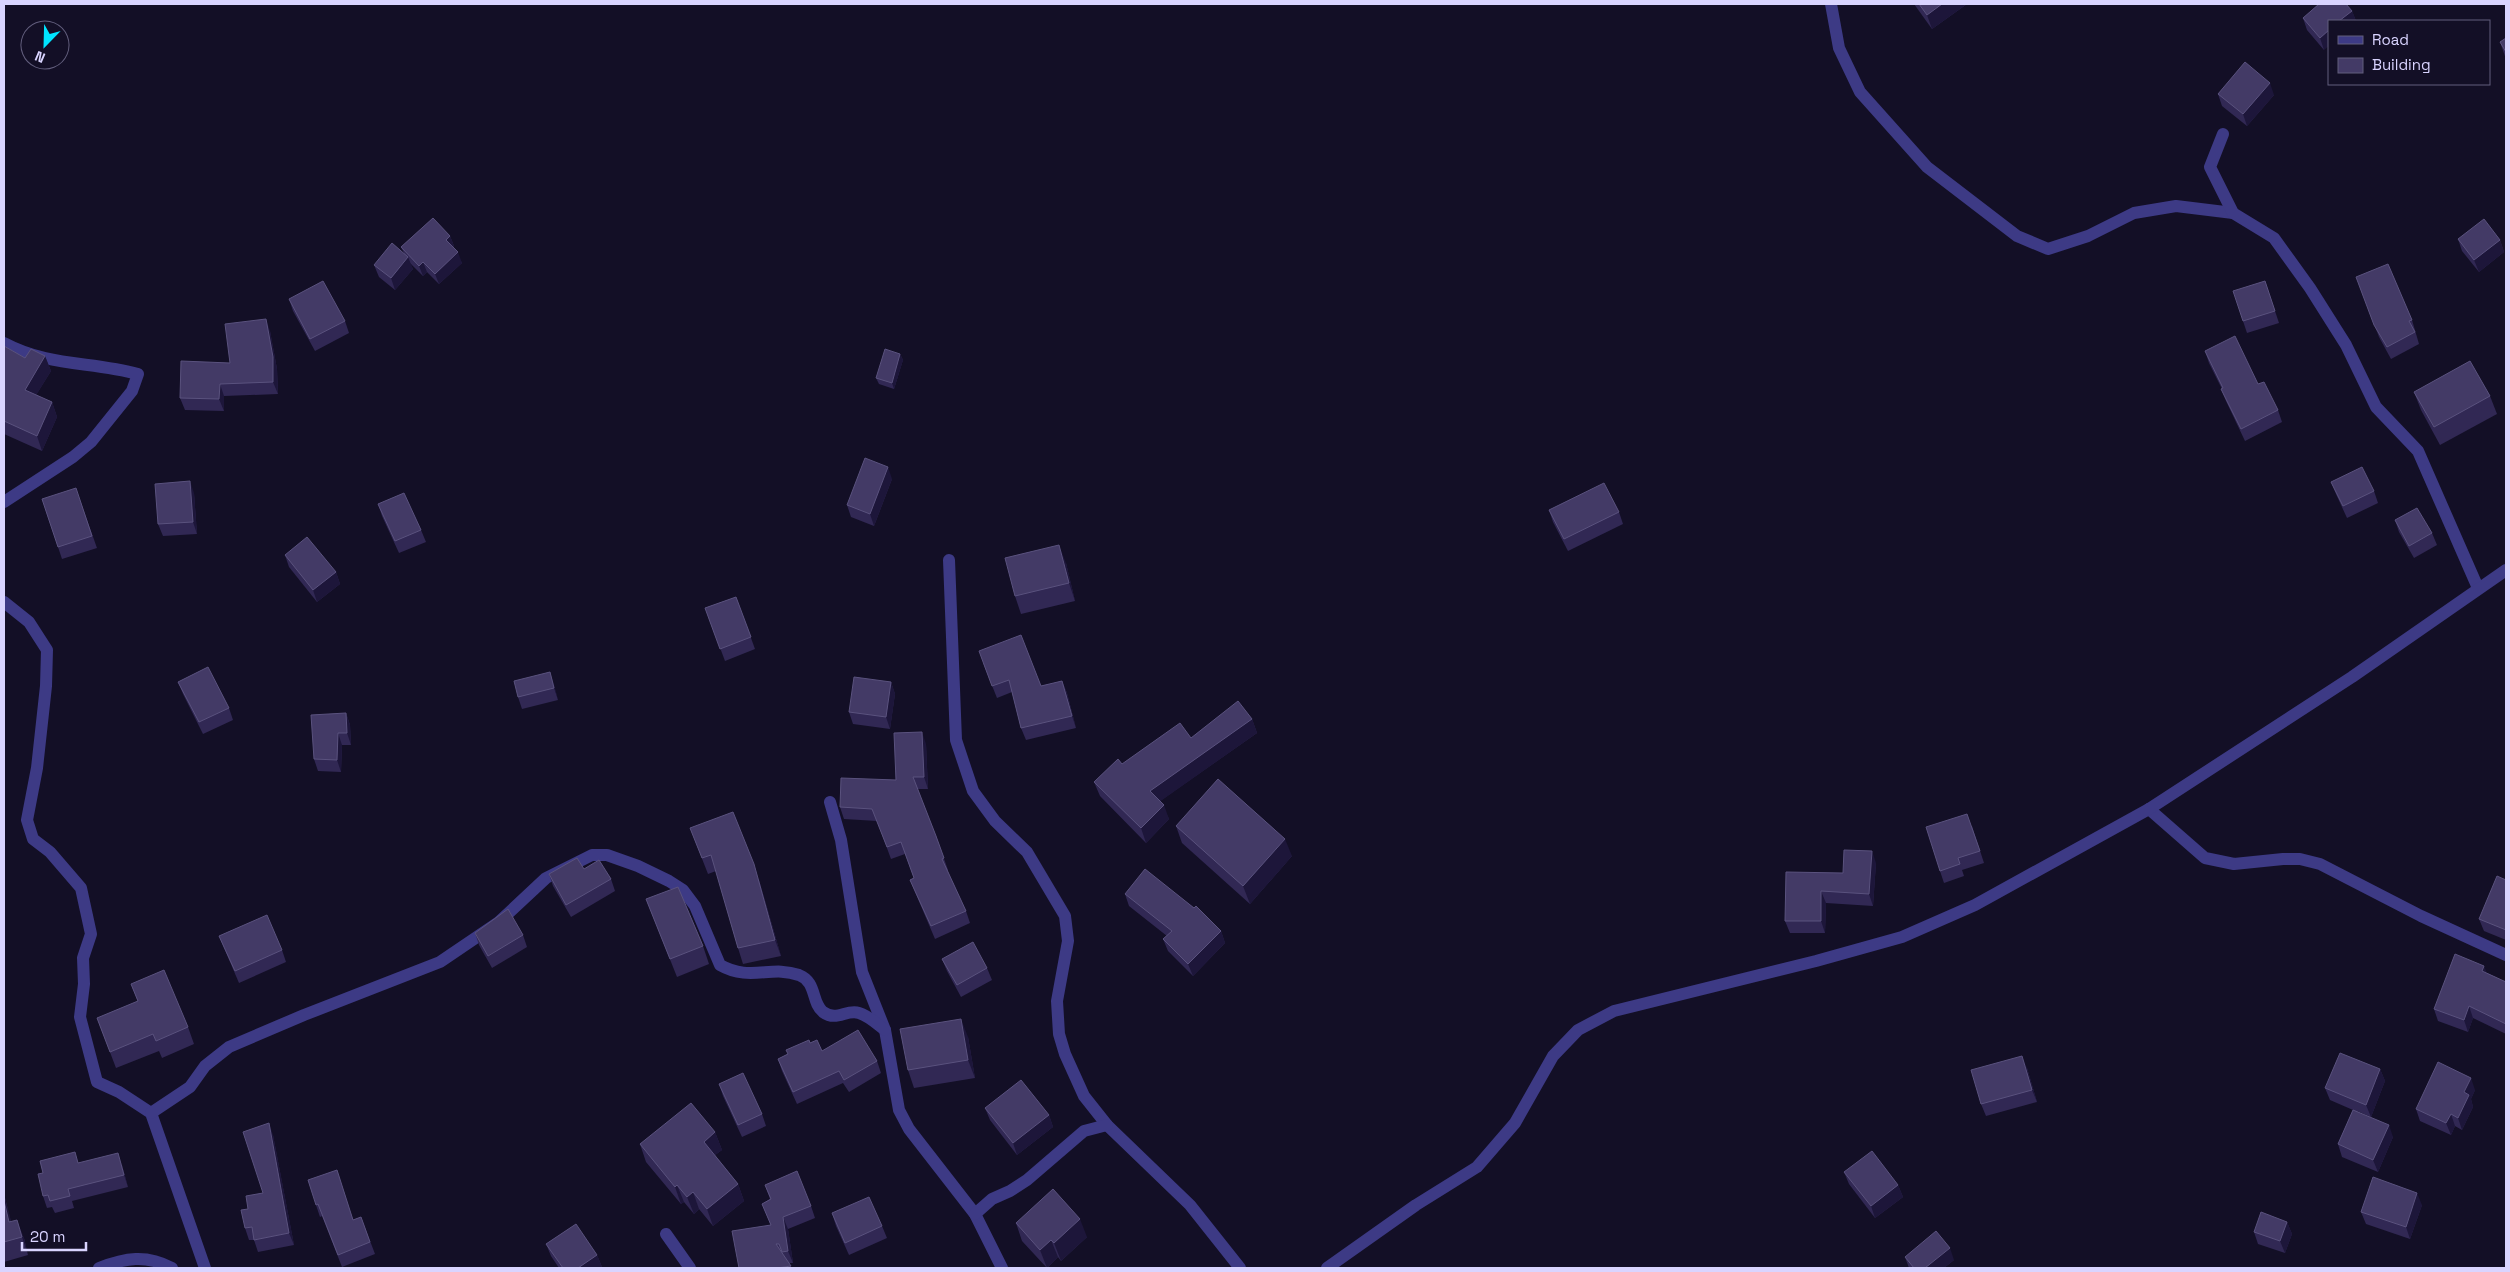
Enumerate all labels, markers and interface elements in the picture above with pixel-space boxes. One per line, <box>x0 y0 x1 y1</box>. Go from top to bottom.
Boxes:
north arrow <box>20 20 70 70</box>
legend <box>2328 20 2490 85</box>
text: Road <box>2372 30 2409 49</box>
text: N <box>32 47 48 67</box>
text: Building <box>2372 55 2431 74</box>
scale bar <box>22 1220 86 1252</box>
text: 20 m <box>30 1227 65 1246</box>

